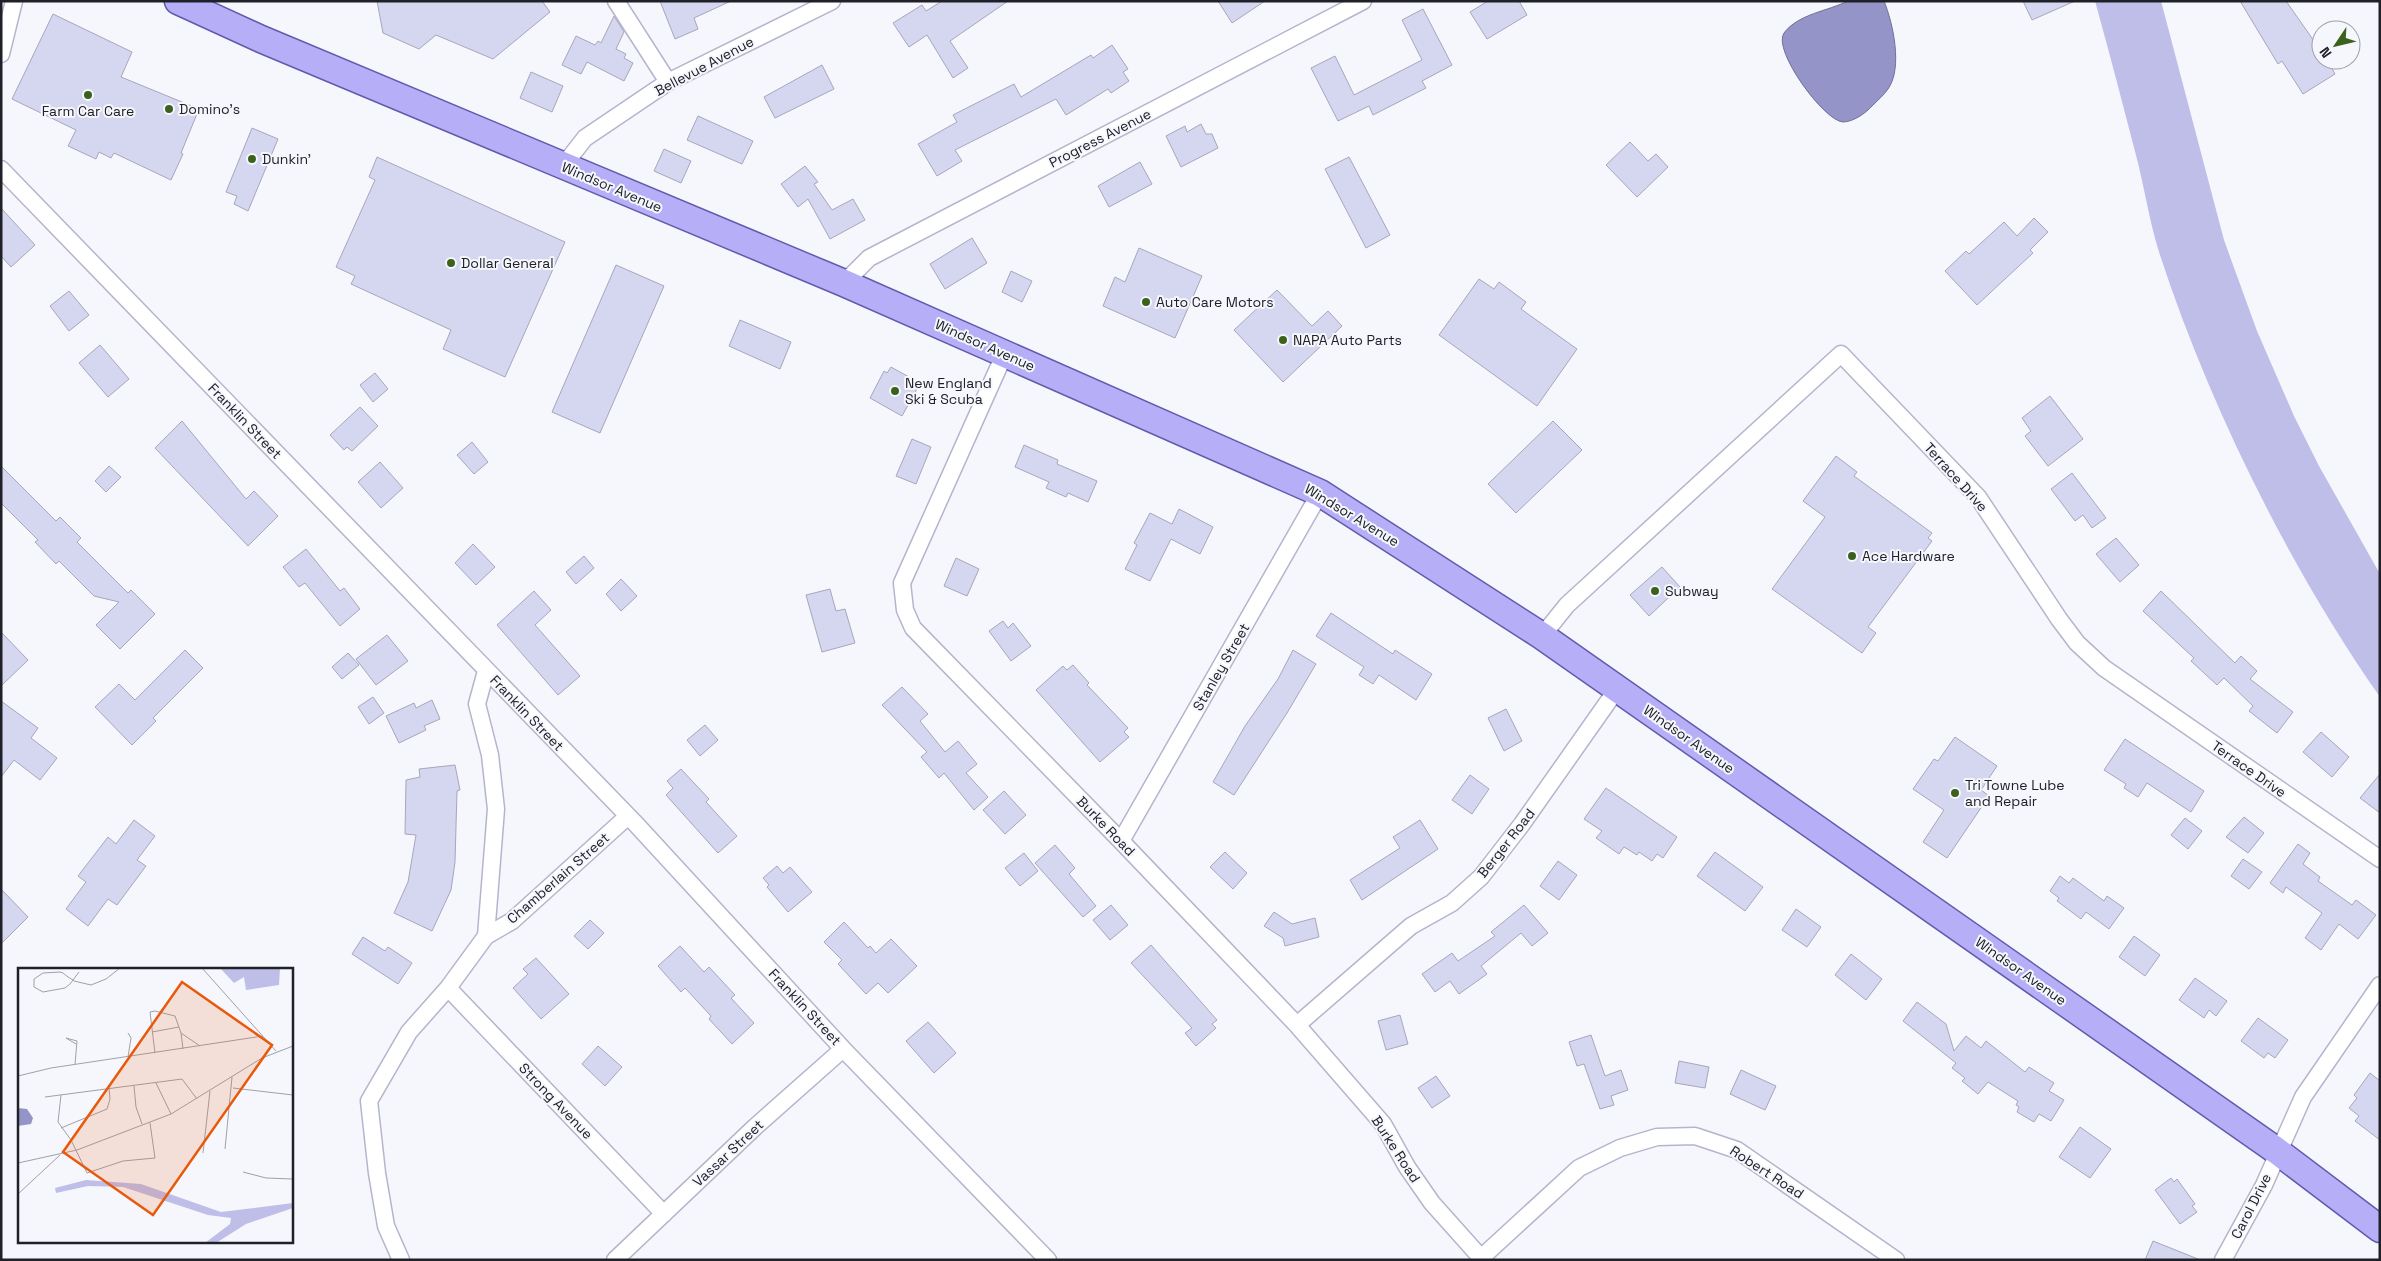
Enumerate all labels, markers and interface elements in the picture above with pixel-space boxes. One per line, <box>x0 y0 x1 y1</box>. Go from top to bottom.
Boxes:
north arrow <box>2311 20 2361 70</box>
street label: Bellevue Avenue <box>651 32 757 100</box>
text: N <box>2315 43 2335 61</box>
marker: Farm Car Care <box>82 89 94 101</box>
place label: Domino's <box>179 100 240 118</box>
place label: Farm Car Care <box>42 102 134 120</box>
marker: Domino's <box>163 103 175 115</box>
street label: Progress Avenue <box>1046 105 1154 171</box>
place label: Dunkin' <box>262 150 311 168</box>
marker: Dunkin' <box>246 153 258 165</box>
street label: Windsor Avenue <box>559 158 665 216</box>
place label: Dollar General <box>461 254 554 272</box>
marker: Dollar General <box>445 257 457 269</box>
place label: Auto Care Motors <box>1156 293 1274 311</box>
marker: Auto Care Motors <box>1140 296 1152 308</box>
street label: Windsor Avenue <box>932 315 1038 375</box>
place label: NAPA Auto Parts <box>1293 331 1402 349</box>
marker: NAPA Auto Parts <box>1277 334 1289 346</box>
place label: New England Ski & Scuba <box>905 374 992 408</box>
street label: Franklin Street <box>204 379 286 463</box>
marker: New England Ski & Scuba <box>889 385 901 397</box>
street label: Terrace Drive <box>1920 439 1992 515</box>
street label: Windsor Avenue <box>1301 480 1403 550</box>
place label: Ace Hardware <box>1862 547 1955 565</box>
marker: Ace Hardware <box>1846 550 1858 562</box>
place label: Subway <box>1665 582 1719 600</box>
marker: Subway <box>1649 585 1661 597</box>
street label: Stanley Street <box>1189 620 1253 714</box>
street label: Franklin Street <box>486 671 568 755</box>
street label: Windsor Avenue <box>1640 701 1738 777</box>
street label: Terrace Drive <box>2208 737 2290 801</box>
place label: Tri Towne Lube and Repair <box>1965 776 2065 810</box>
marker: Tri Towne Lube and Repair <box>1949 787 1961 799</box>
street label: Burke Road <box>1073 792 1139 860</box>
street label: Berger Road <box>1473 805 1539 881</box>
street label: Chamberlain Street <box>503 829 613 927</box>
street label: Windsor Avenue <box>1972 933 2070 1009</box>
street label: Franklin Street <box>765 965 845 1049</box>
inset map <box>18 968 292 1244</box>
street label: Strong Avenue <box>515 1059 597 1143</box>
street label: Burke Road <box>1368 1112 1424 1186</box>
street label: Vassar Street <box>689 1116 767 1190</box>
street label: Robert Road <box>1727 1141 1807 1203</box>
street label: Carol Drive <box>2227 1170 2275 1242</box>

